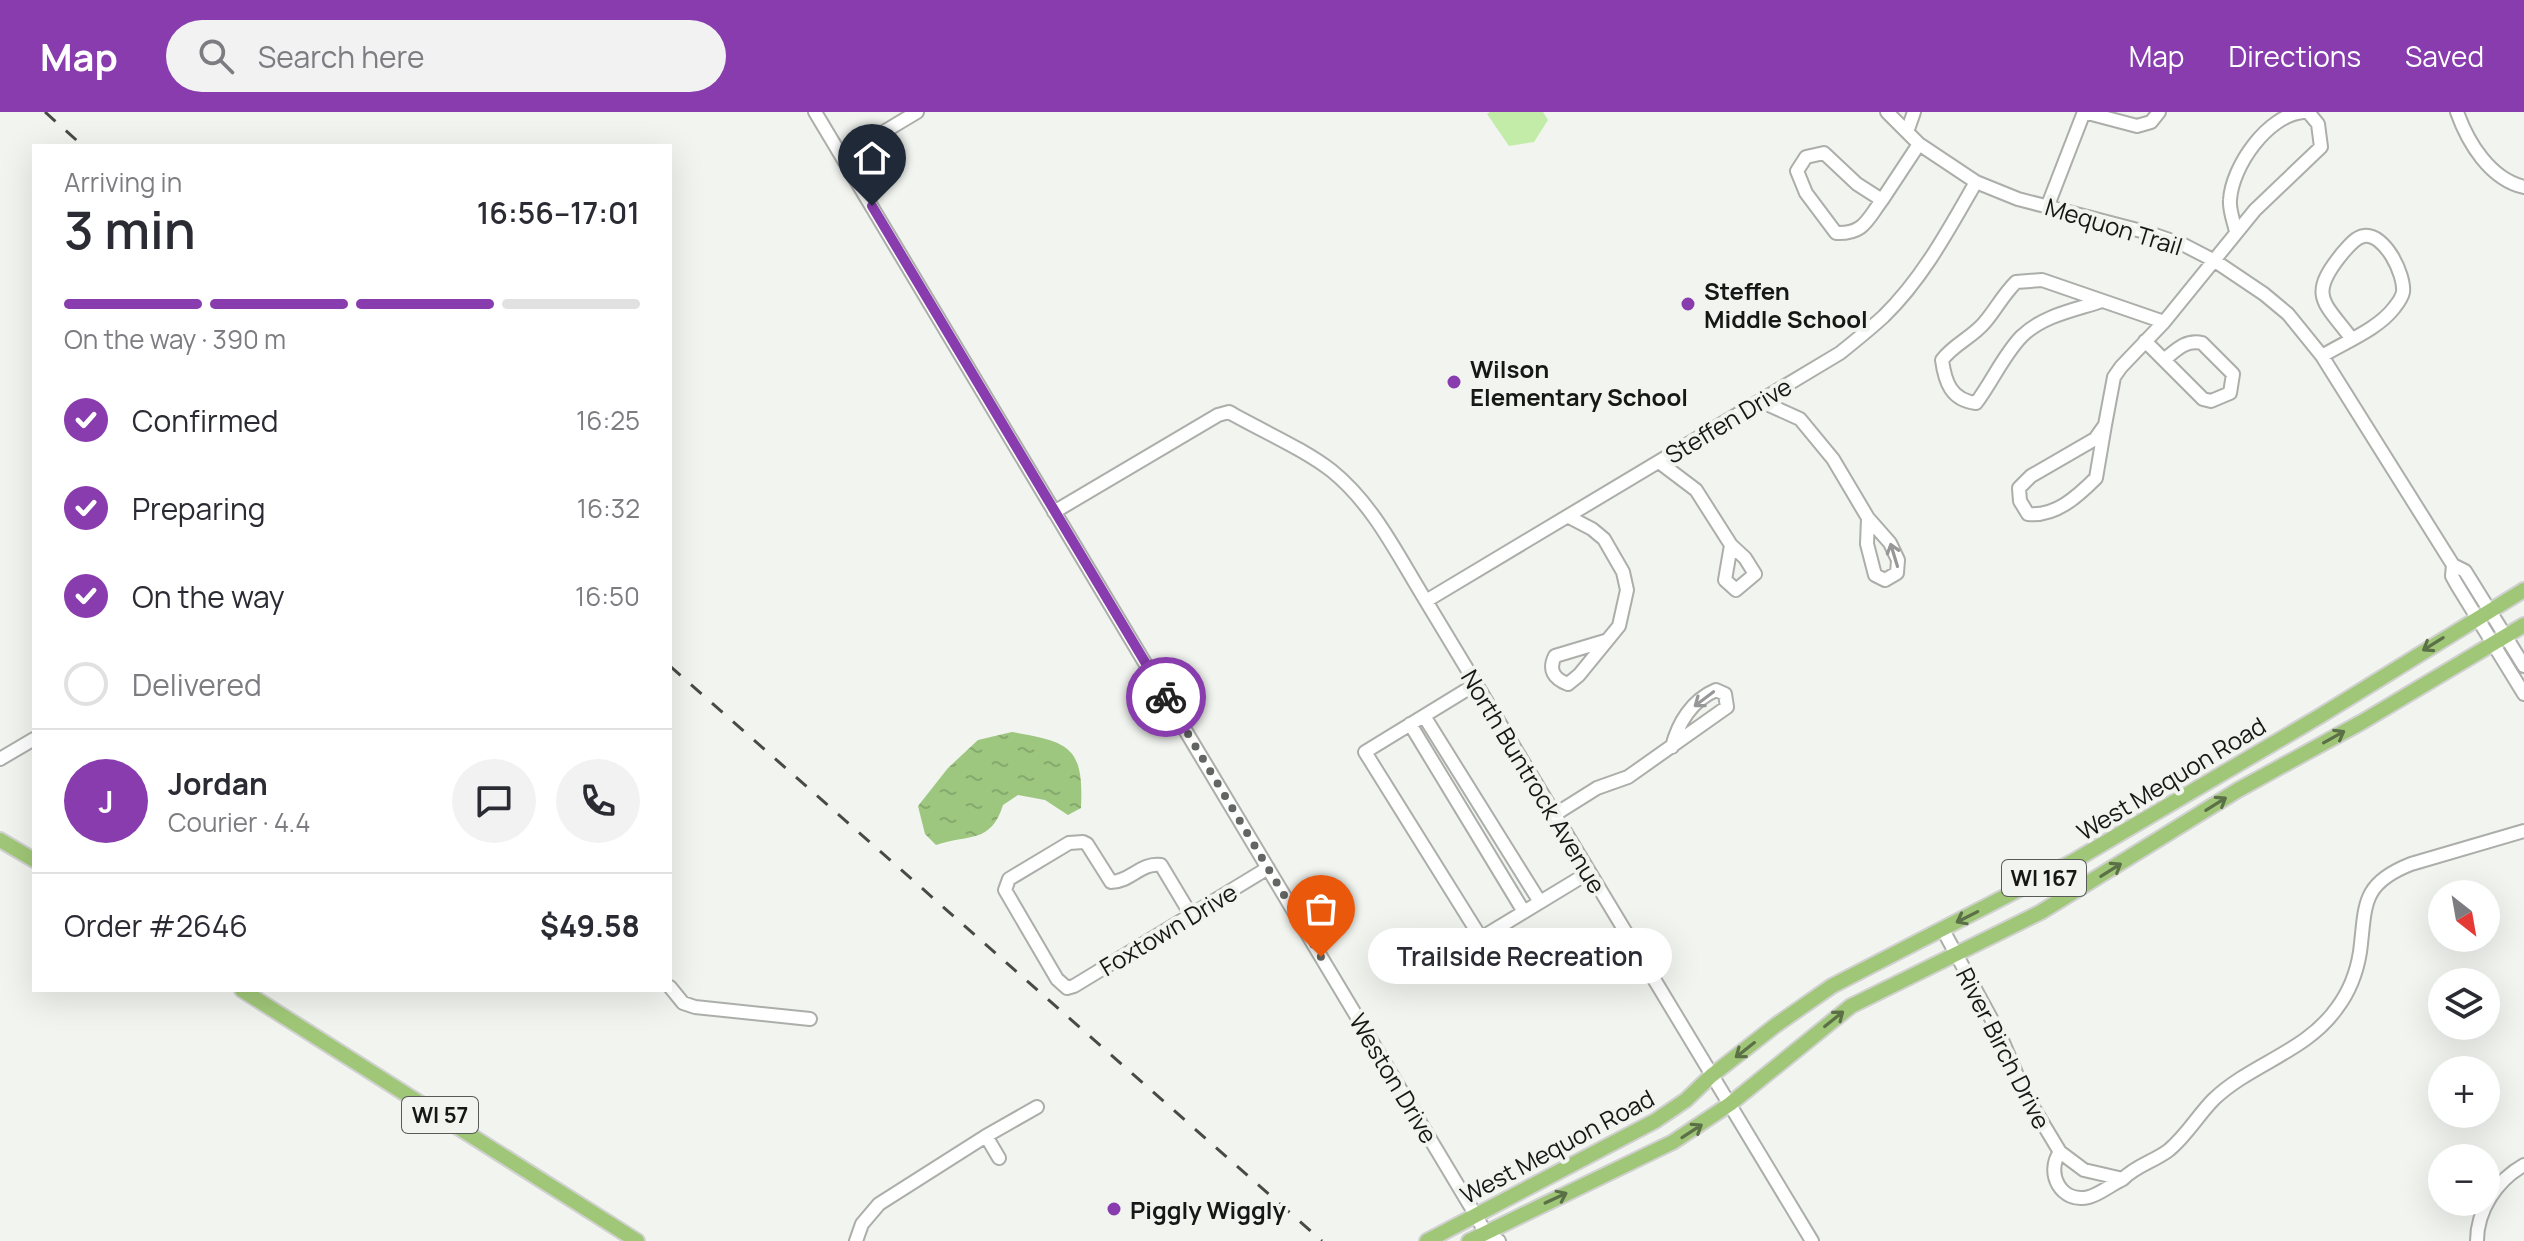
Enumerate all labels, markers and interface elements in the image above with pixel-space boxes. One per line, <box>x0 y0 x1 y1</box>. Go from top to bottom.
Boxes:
search box <box>166 20 726 92</box>
text: Map <box>40 30 118 82</box>
icon: search <box>194 34 238 78</box>
text: Search here <box>258 36 425 77</box>
text: Map <box>2129 37 2184 75</box>
text: Directions <box>2228 37 2361 75</box>
text: Saved <box>2405 37 2484 75</box>
pin <box>838 124 906 206</box>
icon: home <box>850 136 894 180</box>
text: Arriving in <box>64 164 182 200</box>
street label: Mequon Trail <box>2041 189 2187 263</box>
text: 16:56–17:01 <box>477 192 640 233</box>
text: 3 min <box>64 194 196 265</box>
place label: Steffen Middle School <box>1704 274 1868 335</box>
marker: Steffen Middle School <box>1679 295 1697 313</box>
text: On the way · 390 m <box>64 321 286 357</box>
place label: Wilson Elementary School <box>1470 352 1688 413</box>
street label: Steffen Drive <box>1659 369 1797 471</box>
marker: Wilson Elementary School <box>1445 373 1463 391</box>
icon: check <box>64 398 108 442</box>
text: Confirmed <box>132 400 279 441</box>
text: 16:25 <box>576 402 640 438</box>
icon: check <box>64 486 108 530</box>
text: Preparing <box>132 488 266 529</box>
text: 16:32 <box>577 490 640 526</box>
one-way arrow <box>1885 543 1900 568</box>
icon: check <box>64 574 108 618</box>
text: On the way <box>132 576 285 617</box>
text: 16:50 <box>575 578 640 614</box>
one-way arrow <box>2422 637 2445 653</box>
courier <box>1126 657 1206 737</box>
street label: North Buntrock Avenue <box>1454 663 1614 899</box>
text: Delivered <box>132 664 262 705</box>
icon: bike <box>1144 675 1188 719</box>
one-way arrow <box>1694 690 1715 707</box>
street label: West Mequon Road <box>2070 709 2272 847</box>
one-way arrow <box>2322 729 2345 745</box>
button: chat <box>452 759 536 843</box>
button: phone <box>556 759 640 843</box>
text: Jordan <box>168 763 268 804</box>
text: J <box>98 781 114 822</box>
one-way arrow <box>2204 796 2227 812</box>
text: Courier · 4.4 <box>168 804 310 840</box>
road number: WI 167 <box>2002 860 2086 896</box>
one-way arrow <box>2099 861 2121 878</box>
street label: Foxtown Drive <box>1093 875 1243 983</box>
pin <box>1287 875 1355 957</box>
north arrow <box>2428 880 2500 952</box>
map controls <box>2428 880 2500 1216</box>
icon: bag <box>1299 887 1343 931</box>
text: Order #2646 <box>64 905 248 946</box>
text: $49.58 <box>540 905 640 946</box>
one-way arrow <box>1956 909 1980 925</box>
callout: Trailside Recreation <box>1369 929 1673 985</box>
text: Trailside Recreation <box>1397 938 1643 974</box>
street label: River Birch Drive <box>1949 962 2059 1134</box>
button: layers <box>2428 968 2500 1040</box>
street label: Weston Drive <box>1342 1007 1446 1149</box>
one-way arrow <box>1823 1010 1844 1028</box>
one-way arrow <box>1735 1041 1756 1058</box>
button: + <box>2428 1056 2500 1128</box>
street label: West Mequon Road <box>1454 1081 1660 1211</box>
road number: WI 57 <box>402 1097 478 1133</box>
one-way arrow <box>1681 1122 1703 1139</box>
button: − <box>2428 1144 2500 1216</box>
one-way arrow <box>1543 1190 1567 1205</box>
place label: Piggly Wiggly <box>1130 1193 1287 1226</box>
marker: Piggly Wiggly <box>1105 1200 1123 1218</box>

